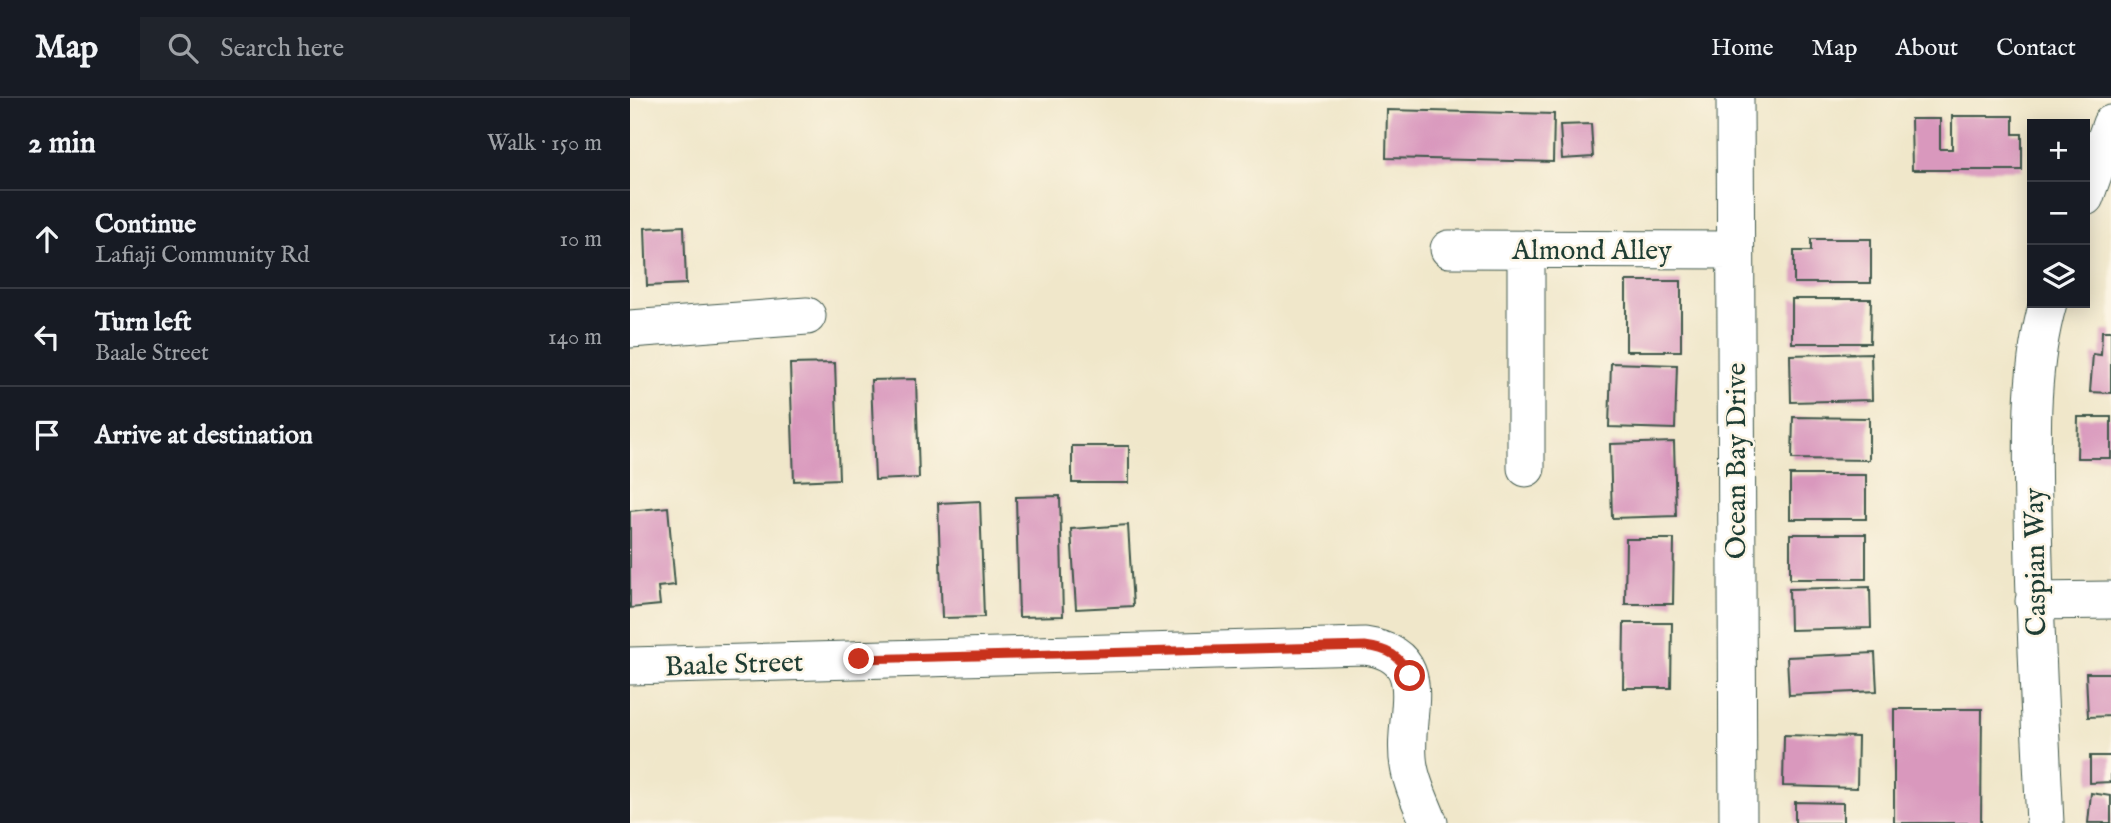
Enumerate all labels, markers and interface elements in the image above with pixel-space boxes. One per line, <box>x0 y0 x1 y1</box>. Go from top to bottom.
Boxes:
search box <box>140 17 630 80</box>
text: Map <box>35 27 98 69</box>
icon: search <box>164 29 202 67</box>
text: Search here <box>220 32 344 65</box>
text: Home <box>1711 33 1774 64</box>
text: Map <box>1812 33 1858 64</box>
text: About <box>1896 33 1958 64</box>
text: Contact <box>1996 33 2076 64</box>
map controls <box>2027 119 2090 308</box>
button: + <box>2027 119 2090 182</box>
text: 2 min <box>28 125 96 163</box>
text: Walk · 150 m <box>487 129 602 158</box>
button: − <box>2027 182 2090 245</box>
text: Continue <box>95 208 196 241</box>
icon: ahead <box>28 220 66 258</box>
text: 10 m <box>559 225 602 254</box>
street label: Almond Alley <box>1511 234 1672 269</box>
text: Lafiaji Community Rd <box>95 241 310 270</box>
button: layers <box>2027 245 2090 308</box>
text: Turn left <box>95 306 192 339</box>
icon: left <box>28 318 66 356</box>
text: 140 m <box>548 323 602 352</box>
text: Baale Street <box>95 339 209 368</box>
street label: Ocean Bay Drive <box>1720 363 1755 559</box>
icon: arrive <box>28 416 66 454</box>
text: Arrive at destination <box>95 419 313 452</box>
street label: Caspian Way <box>2018 487 2055 636</box>
route end <box>843 643 874 674</box>
street label: Baale Street <box>664 646 804 685</box>
route start <box>1394 660 1425 691</box>

